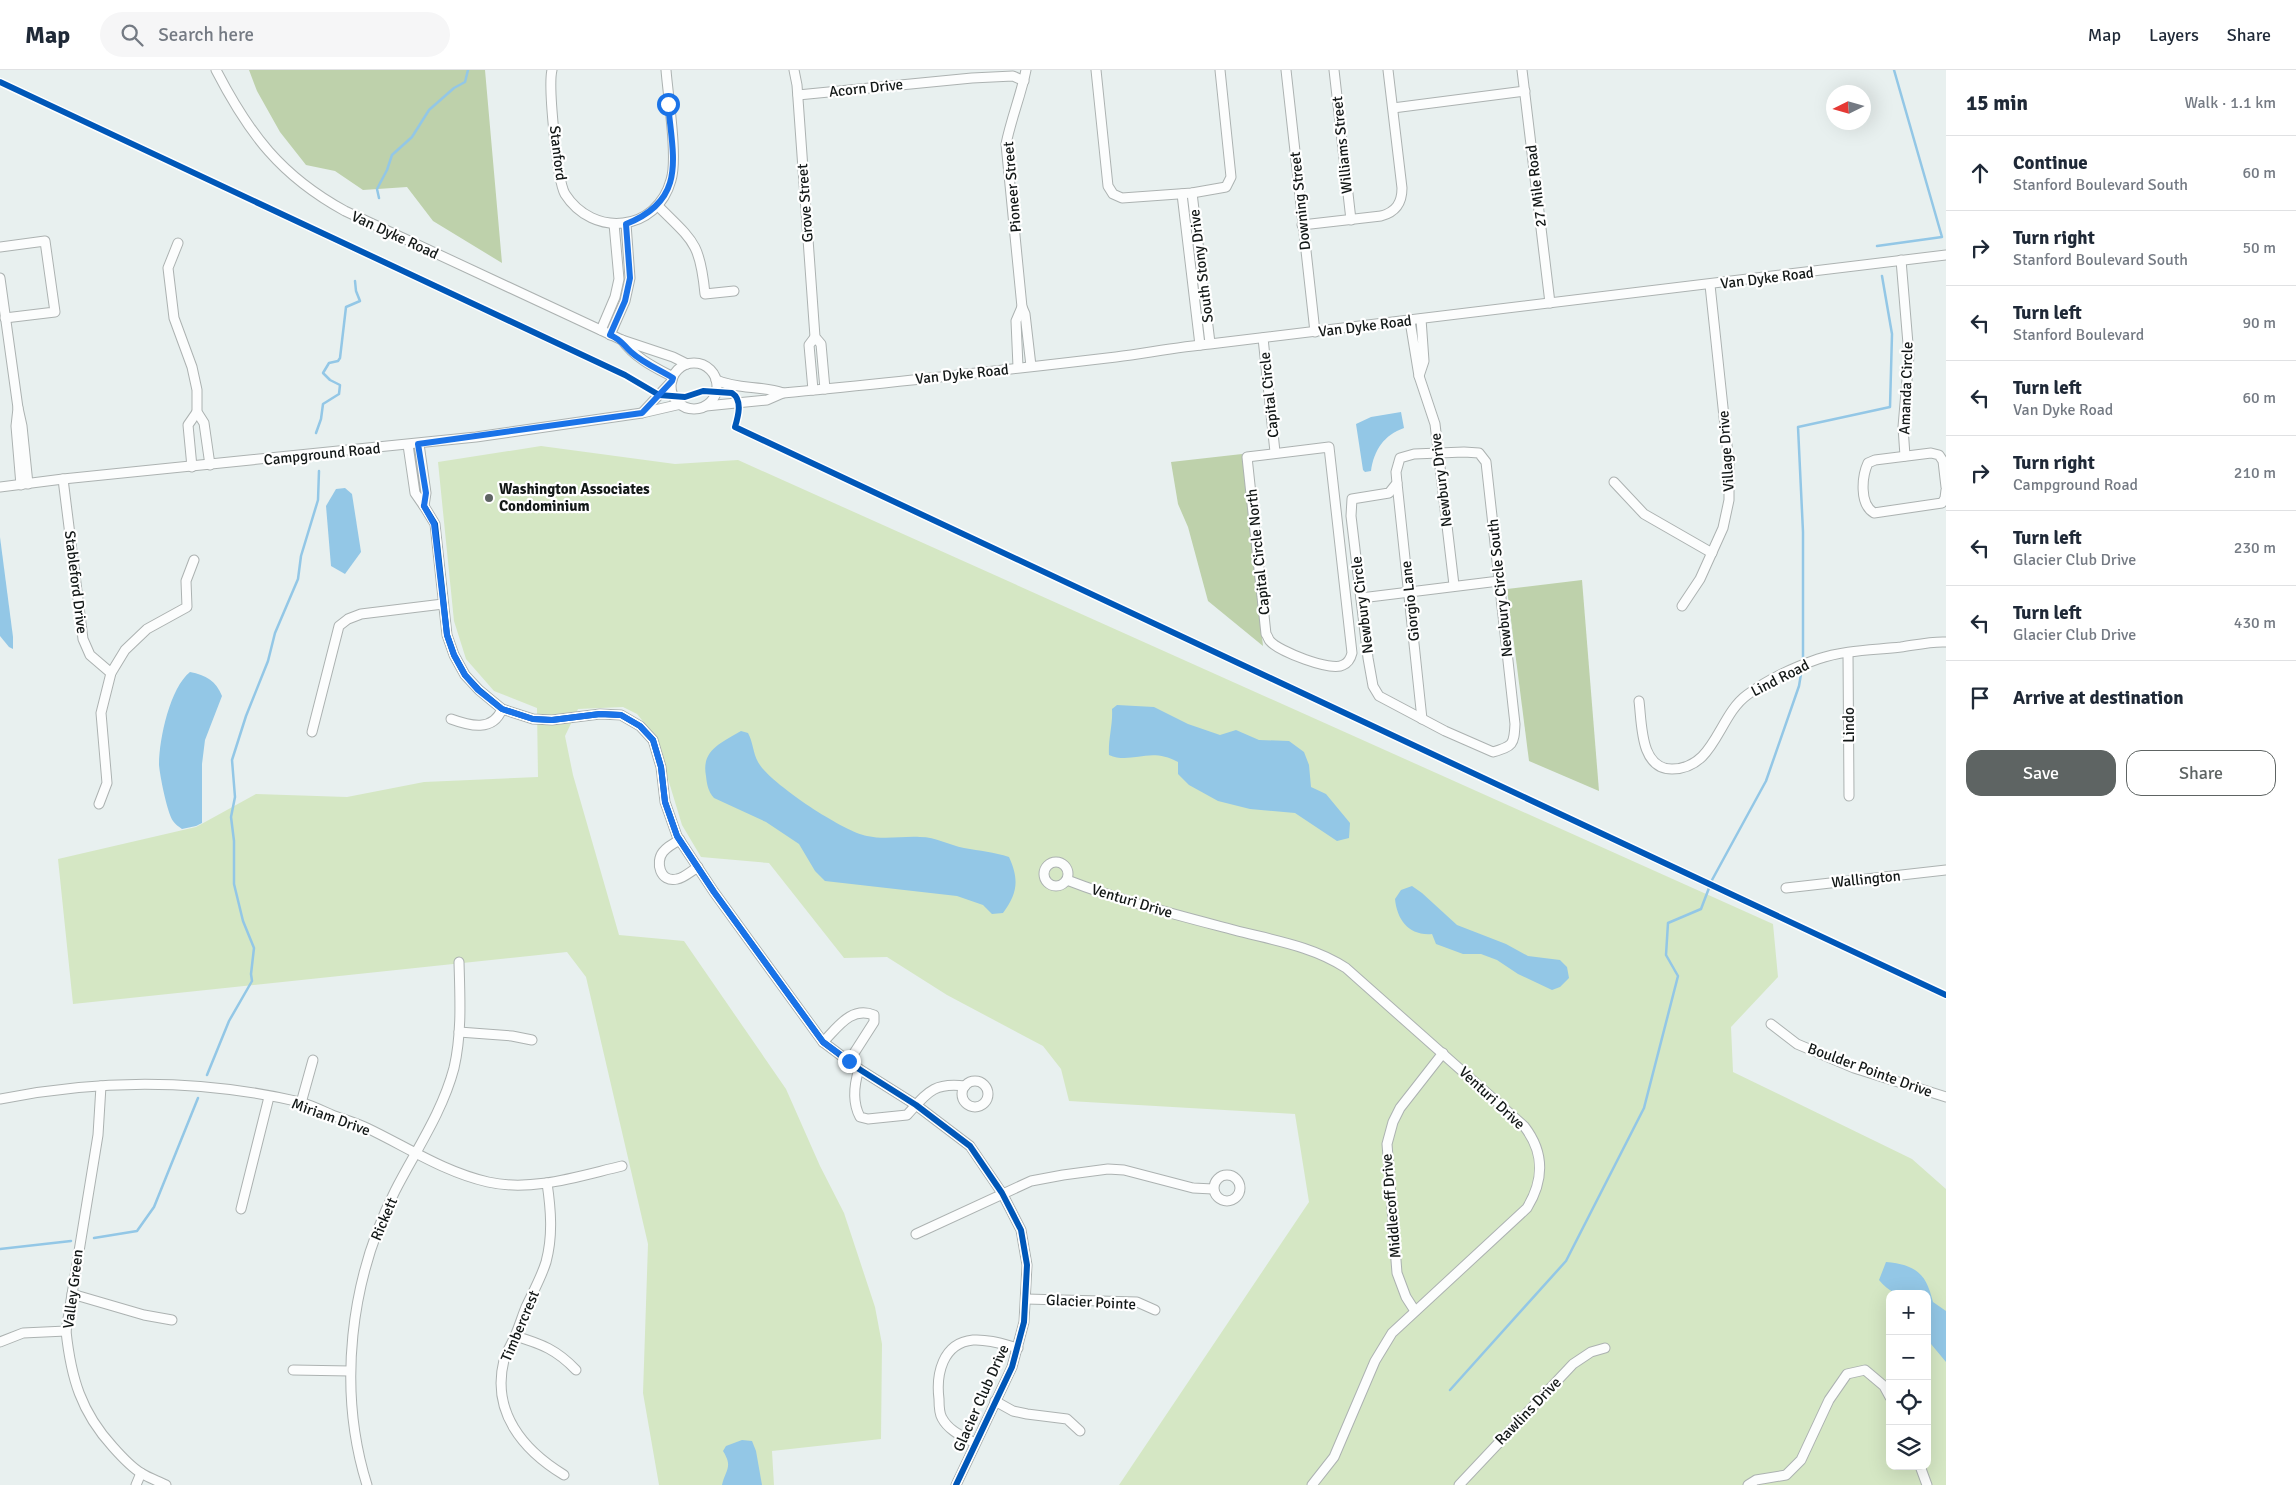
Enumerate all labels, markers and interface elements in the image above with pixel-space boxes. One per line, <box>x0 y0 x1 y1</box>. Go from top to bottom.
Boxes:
search box <box>100 12 450 57</box>
text: Map <box>25 20 70 50</box>
icon: search <box>118 21 146 49</box>
text: Search here <box>158 23 254 47</box>
text: Map <box>2088 24 2121 46</box>
text: Layers <box>2149 24 2199 46</box>
text: Share <box>2227 24 2271 46</box>
street label: Acorn Drive <box>828 75 904 101</box>
north arrow <box>1826 85 1871 130</box>
text: 15 min <box>1966 90 2028 116</box>
route start <box>657 93 680 116</box>
text: Walk · 1.1 km <box>2184 93 2276 113</box>
street label: Williams Street <box>1328 95 1356 195</box>
street label: Stanford <box>546 124 570 182</box>
street label: Pioneer Street <box>999 141 1025 233</box>
street label: 27 Mile Road <box>1522 144 1550 228</box>
street label: Downing Street <box>1286 151 1314 251</box>
text: Continue <box>2013 151 2088 175</box>
icon: ahead <box>1966 159 1994 187</box>
street label: Grove Street <box>793 163 817 243</box>
text: 60 m <box>2242 163 2276 183</box>
text: Stanford Boulevard South <box>2013 175 2188 195</box>
street label: Van Dyke Road <box>349 207 441 263</box>
street label: South Stony Drive <box>1185 208 1217 324</box>
text: Turn right <box>2013 226 2095 250</box>
icon: right <box>1966 234 1994 262</box>
text: 50 m <box>2242 238 2276 258</box>
text: Stanford Boulevard South <box>2013 250 2188 270</box>
street label: Van Dyke Road <box>1719 263 1815 293</box>
text: Turn left <box>2013 301 2082 325</box>
icon: left <box>1966 309 1994 337</box>
street label: Van Dyke Road <box>1317 311 1413 341</box>
text: 90 m <box>2242 313 2276 333</box>
text: Stanford Boulevard <box>2013 325 2144 345</box>
street label: Amanda Circle <box>1895 341 1917 435</box>
street label: Capital Circle <box>1256 351 1282 439</box>
street label: Van Dyke Road <box>914 360 1010 388</box>
text: Turn left <box>2013 376 2082 400</box>
icon: left <box>1966 384 1994 412</box>
text: 60 m <box>2242 388 2276 408</box>
text: Van Dyke Road <box>2013 400 2113 420</box>
street label: Village Drive <box>1714 410 1738 492</box>
street label: Newbury Drive <box>1426 432 1456 528</box>
street label: Campground Road <box>263 439 381 469</box>
text: Turn right <box>2013 451 2095 475</box>
icon: right <box>1966 459 1994 487</box>
text: 210 m <box>2234 463 2276 483</box>
text: Campground Road <box>2013 475 2138 495</box>
place label: Washington Associates Condominium <box>499 480 650 515</box>
street label: Capital Circle North <box>1242 488 1274 616</box>
marker: Washington Associates Condominium <box>483 492 495 504</box>
street label: Newbury Circle South <box>1484 518 1516 658</box>
text: Turn left <box>2013 526 2082 550</box>
street label: Stableford Drive <box>61 529 91 635</box>
icon: left <box>1966 534 1994 562</box>
text: 230 m <box>2234 538 2276 558</box>
text: Glacier Club Drive <box>2013 550 2136 570</box>
street label: Newbury Circle <box>1347 555 1377 655</box>
street label: Giorgio Lane <box>1397 560 1423 642</box>
text: Turn left <box>2013 601 2082 625</box>
icon: left <box>1966 609 1994 637</box>
text: 430 m <box>2234 613 2276 633</box>
text: Glacier Club Drive <box>2013 625 2136 645</box>
street label: Lind Road <box>1748 656 1812 700</box>
icon: arrive <box>1966 684 1994 712</box>
text: Arrive at destination <box>2013 686 2184 710</box>
street label: Lindo <box>1840 707 1858 743</box>
button: Save <box>1966 750 2116 796</box>
button: Share <box>2126 750 2276 796</box>
street label: Wallington <box>1830 866 1902 892</box>
street label: Venturi Drive <box>1089 880 1175 922</box>
street label: Boulder Pointe Drive <box>1805 1039 1935 1101</box>
route end <box>838 1050 861 1073</box>
street label: Venturi Drive <box>1455 1063 1529 1133</box>
street label: Miriam Drive <box>289 1094 373 1140</box>
street label: Middlecoff Drive <box>1377 1153 1405 1259</box>
street label: Rickett <box>367 1195 401 1243</box>
street label: Valley Green <box>59 1248 87 1330</box>
street label: Timbercrest <box>497 1288 543 1364</box>
map controls <box>1886 1290 1931 1470</box>
button: + <box>1886 1290 1931 1335</box>
street label: Glacier Pointe <box>1046 1291 1136 1313</box>
button: − <box>1886 1335 1931 1380</box>
street label: Glacier Club Drive <box>949 1342 1013 1454</box>
street label: Rawlins Drive <box>1491 1373 1565 1449</box>
button: locate <box>1886 1380 1931 1425</box>
button: layers <box>1886 1425 1931 1470</box>

